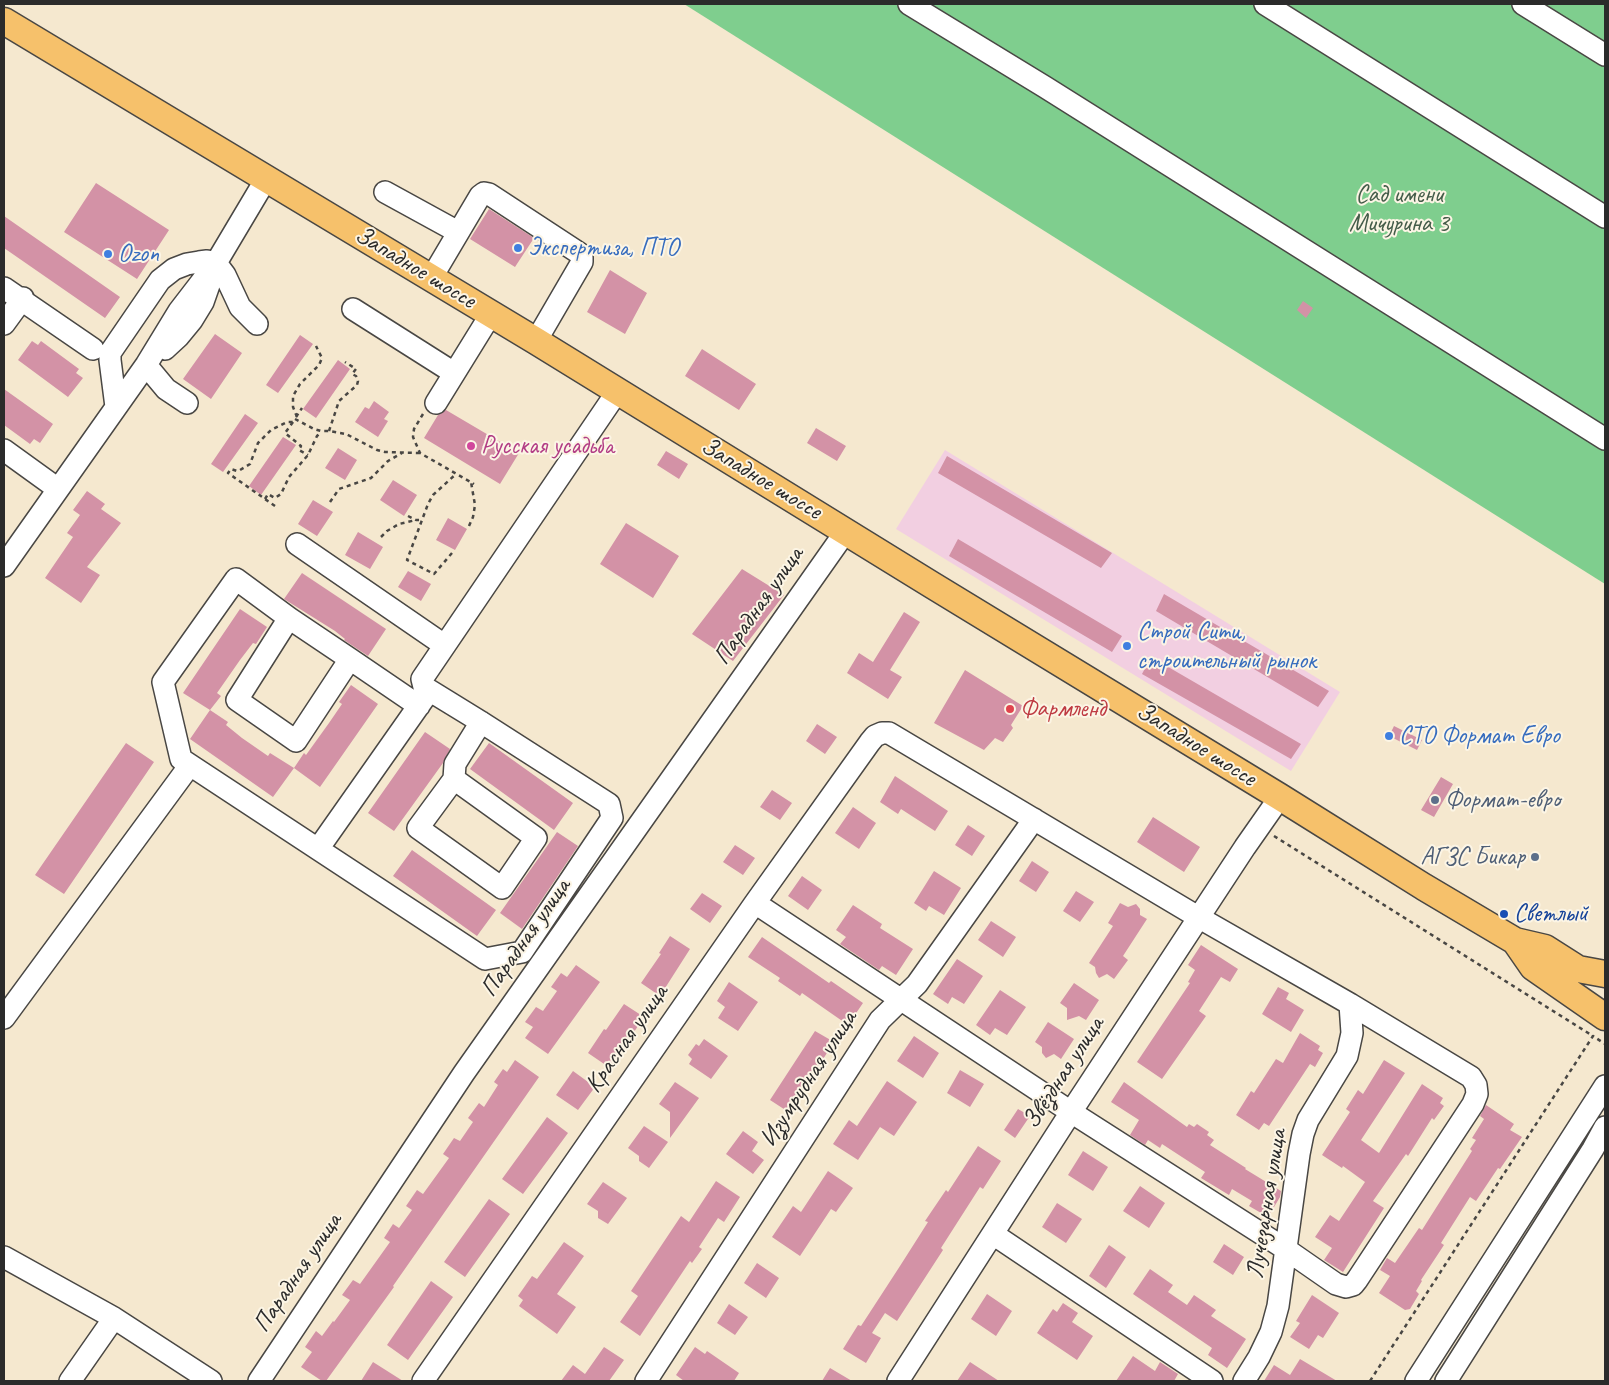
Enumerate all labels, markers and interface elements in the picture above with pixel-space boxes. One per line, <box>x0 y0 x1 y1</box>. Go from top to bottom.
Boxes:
park label: Сад имени Мичурина 3 <box>1349 180 1449 239</box>
street label: Западное шоссе <box>349 220 481 316</box>
place label: Экспертиза, ПТО <box>528 233 679 263</box>
place label: Ozon <box>118 239 159 269</box>
marker: Экспертиза, ПТО <box>512 242 524 254</box>
marker: Ozon <box>102 248 114 260</box>
place label: Русская усадьба <box>481 431 614 461</box>
street label: Западное шоссе <box>695 431 827 527</box>
marker: Русская усадьба <box>465 440 477 452</box>
street label: Парадная улица <box>707 541 811 671</box>
place label: Строй Сити, строительный рынок <box>1137 617 1316 676</box>
marker: Строй Сити, строительный рынок <box>1121 640 1133 652</box>
place label: Фармленд <box>1020 694 1106 724</box>
street label: Западное шоссе <box>1131 696 1261 794</box>
marker: Фармленд <box>1004 703 1016 715</box>
place label: СТО Формат Евро <box>1399 721 1560 751</box>
marker: СТО Формат Евро <box>1383 730 1395 742</box>
place label: Формат-евро <box>1445 785 1560 815</box>
marker: Формат-евро <box>1429 794 1441 806</box>
place label: АГЗС Бикар <box>1420 842 1525 872</box>
marker: АГЗС Бикар <box>1529 851 1541 863</box>
street label: Парадная улица <box>474 873 578 1003</box>
place label: Светлый <box>1514 899 1588 929</box>
marker: Светлый <box>1498 908 1510 920</box>
street label: Красная улица <box>579 979 675 1099</box>
street label: Изумрудная улица <box>754 1005 864 1153</box>
street label: Звёздная улица <box>1017 1011 1111 1135</box>
street label: Лучезарная улица <box>1240 1127 1294 1281</box>
street label: Парадная улица <box>247 1208 349 1338</box>

